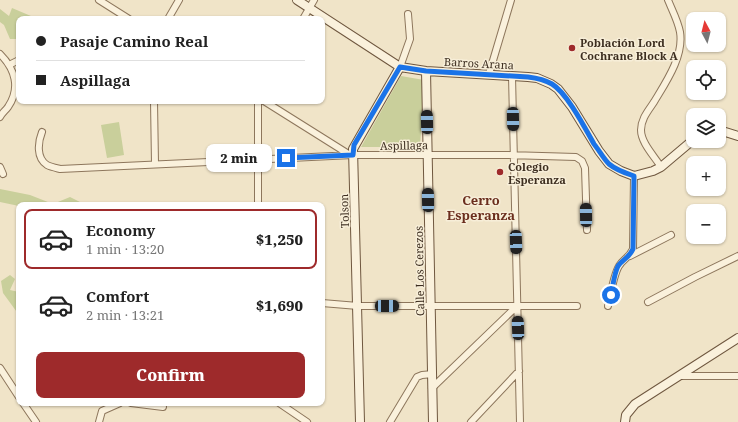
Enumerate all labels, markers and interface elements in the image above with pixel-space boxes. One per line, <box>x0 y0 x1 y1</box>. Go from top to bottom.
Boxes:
north arrow <box>686 12 726 52</box>
map controls <box>686 12 726 244</box>
text: Pasaje Camino Real <box>60 31 208 51</box>
place label: Población Lord Cochrane Block A <box>580 35 679 63</box>
marker: Población Lord Cochrane Block A <box>567 43 577 53</box>
street label: Barros Arana <box>444 54 514 72</box>
button: locate <box>686 60 726 100</box>
text: Aspillaga <box>60 70 130 90</box>
car <box>507 107 519 131</box>
button: layers <box>686 108 726 148</box>
car <box>421 110 433 134</box>
street label: Aspillaga <box>380 137 428 153</box>
callout: 2 min <box>206 144 272 172</box>
text: 2 min <box>220 149 258 167</box>
route end <box>277 149 295 167</box>
button: + <box>686 156 726 196</box>
place label: Colegio Esperanza <box>508 159 566 187</box>
marker: Colegio Esperanza <box>495 167 505 177</box>
car <box>422 188 434 212</box>
district label: Cerro Esperanza <box>447 191 515 224</box>
street label: Tolson <box>336 194 352 228</box>
car <box>580 203 592 227</box>
button: − <box>686 204 726 244</box>
text: Economy <box>86 220 155 240</box>
icon: car <box>38 221 74 257</box>
street label: Calle Los Cerezos <box>411 226 427 316</box>
text: $1,250 <box>256 229 303 249</box>
car <box>510 230 522 254</box>
text: 1 min · 13:20 <box>86 240 164 258</box>
text: Comfort <box>86 286 149 306</box>
route start <box>602 286 620 304</box>
icon: car <box>38 287 74 323</box>
text: $1,690 <box>256 295 303 315</box>
car <box>375 300 399 312</box>
text: 2 min · 13:21 <box>86 306 164 324</box>
car <box>512 316 524 340</box>
button: Confirm <box>36 352 305 398</box>

